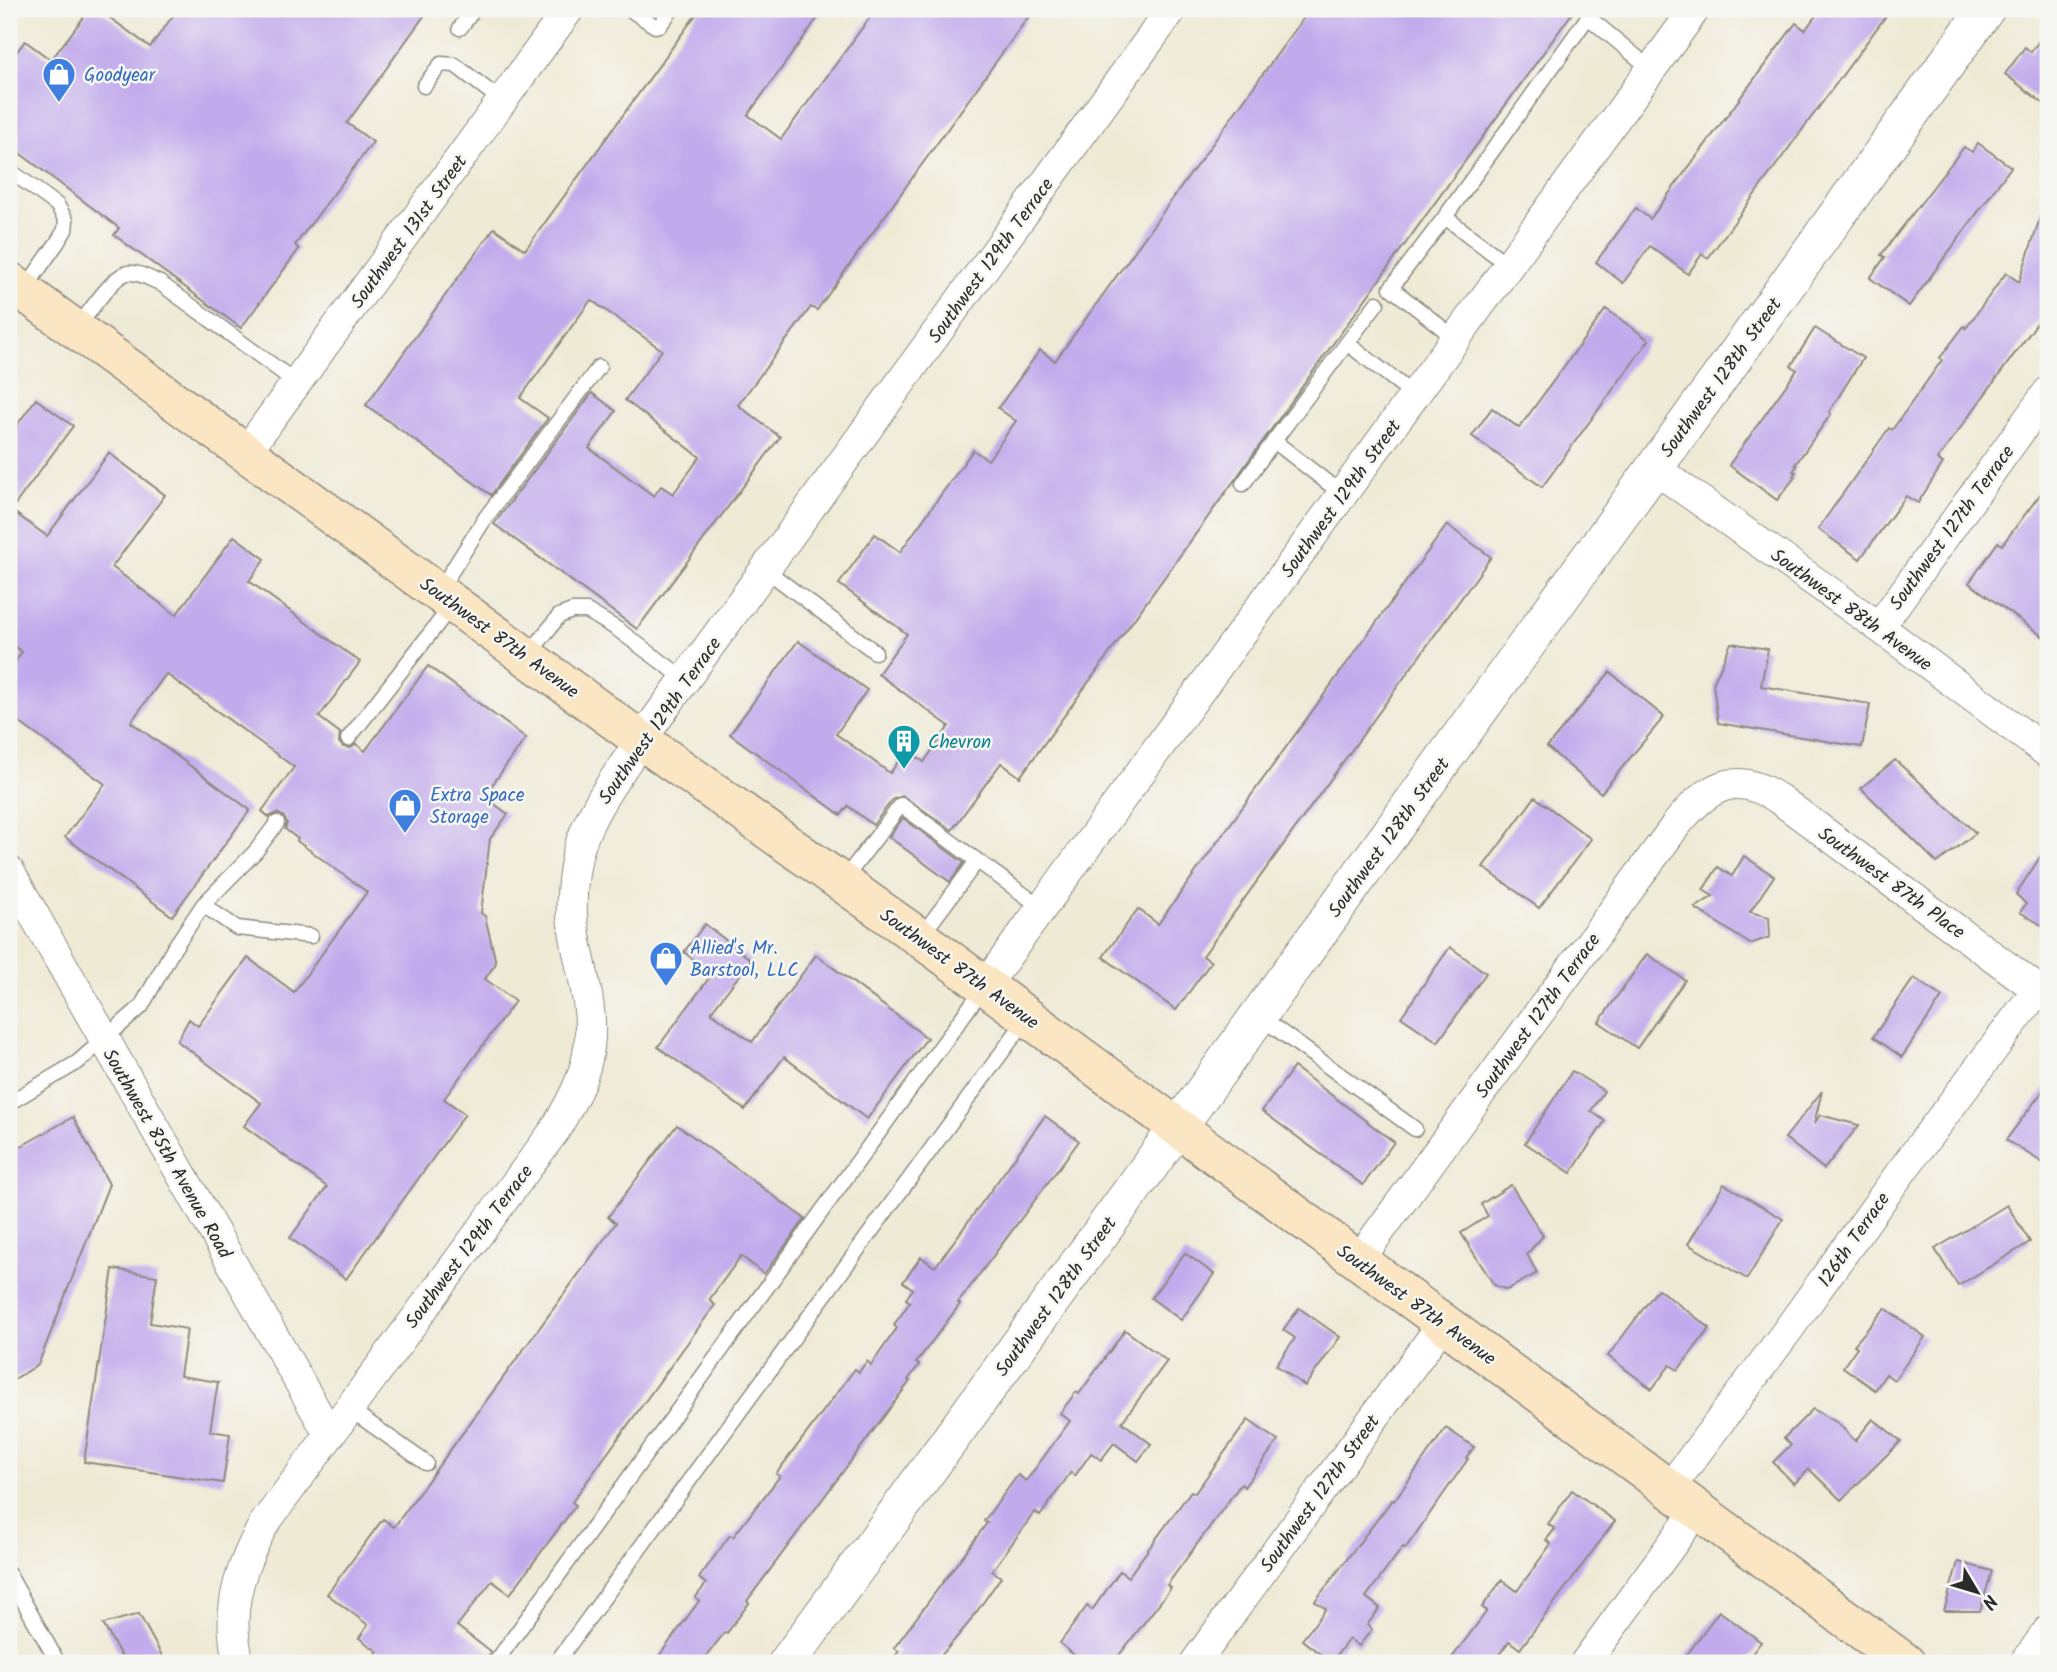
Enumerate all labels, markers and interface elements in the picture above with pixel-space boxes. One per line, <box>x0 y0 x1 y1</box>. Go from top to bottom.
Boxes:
shop icon: Goodyear <box>40 55 78 104</box>
place label: Goodyear <box>84 61 157 91</box>
street label: Southwest 131st Street <box>343 148 476 315</box>
street label: Southwest 129th Terrace <box>921 172 1062 350</box>
street label: Southwest 128th Street <box>1653 291 1790 464</box>
street label: Southwest 129th Street <box>1274 413 1410 585</box>
street label: Southwest 127th Terrace <box>1882 439 2023 617</box>
street label: Southwest 88th Avenue <box>1764 542 1938 680</box>
street label: Southwest 87th Avenue <box>413 570 585 707</box>
street label: Southwest 129th Terrace <box>591 631 730 811</box>
building icon: Chevron <box>885 722 923 771</box>
place label: Chevron <box>928 728 991 758</box>
street label: Southwest 128th Street <box>1321 751 1458 924</box>
place label: Extra Space Storage <box>430 781 525 833</box>
shop icon: Extra Space Storage <box>386 786 424 835</box>
street label: Southwest 87th Place <box>1811 820 1971 948</box>
street label: Southwest 87th Avenue <box>873 901 1045 1038</box>
street label: Southwest 127th Terrace <box>1468 927 1609 1105</box>
place label: Allied's Mr. Barstool, LLC <box>690 934 799 986</box>
shop icon: Allied's Mr. Barstool, LLC <box>647 939 685 988</box>
street label: Southwest 85th Avenue Road <box>94 1043 239 1265</box>
street label: Southwest 129th Terrace <box>398 1159 542 1335</box>
street label: 126th Terrace <box>1811 1186 1899 1294</box>
street label: Southwest 128th Street <box>988 1210 1125 1383</box>
street label: Southwest 87th Avenue <box>1330 1237 1502 1374</box>
street label: Southwest 127th Street <box>1253 1408 1389 1579</box>
north arrow <box>1941 1556 2011 1626</box>
text: N <box>1973 1587 2004 1615</box>

